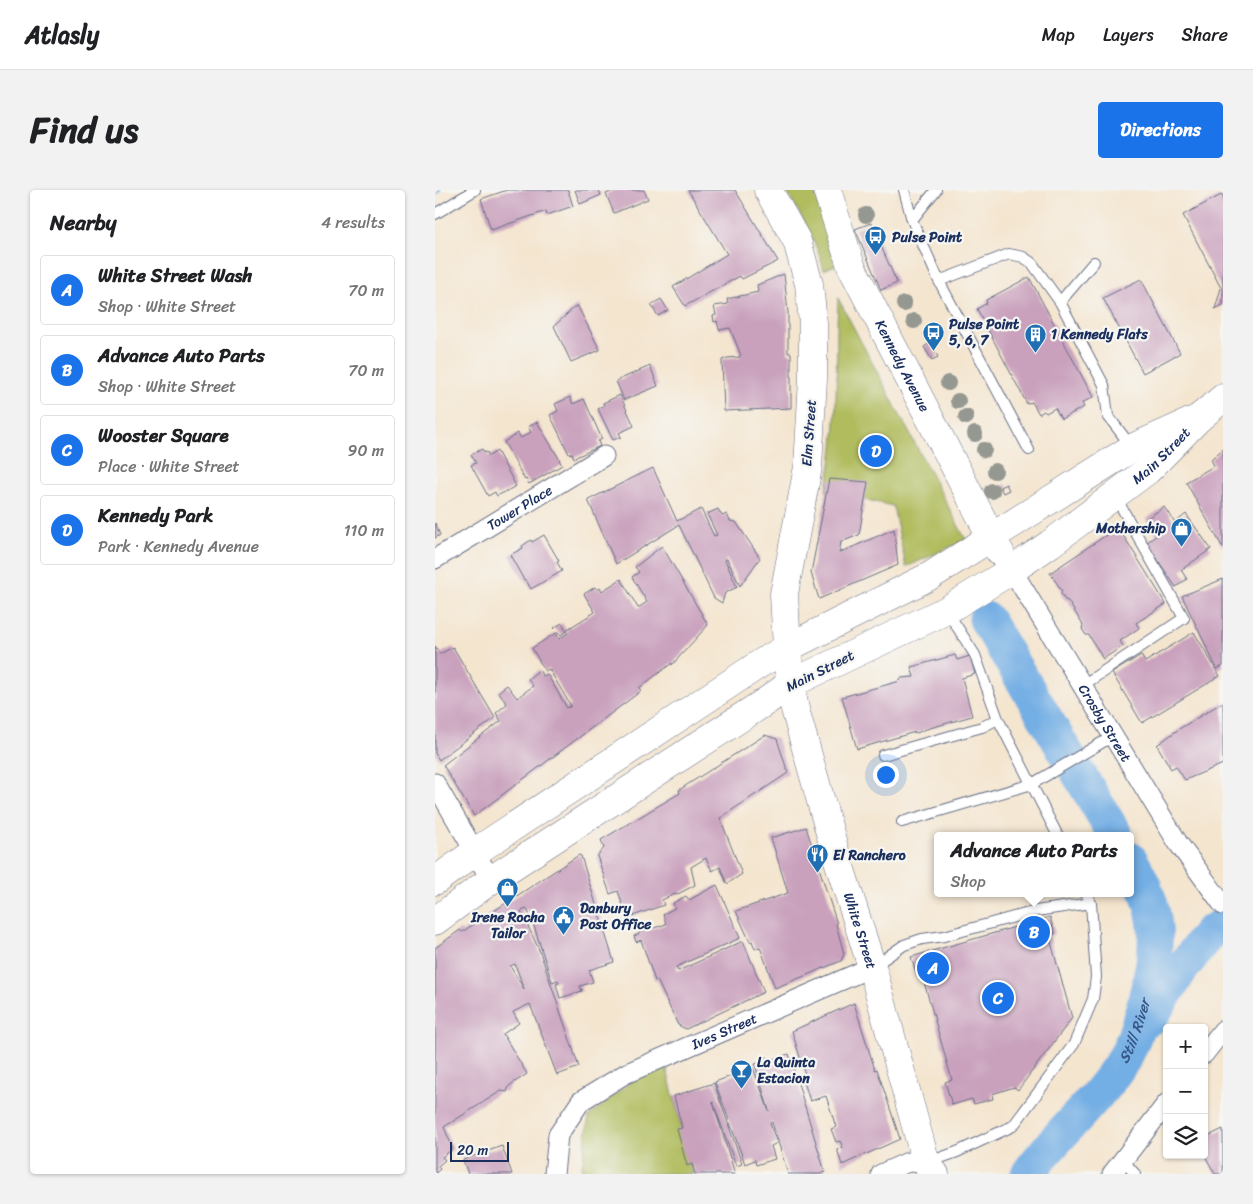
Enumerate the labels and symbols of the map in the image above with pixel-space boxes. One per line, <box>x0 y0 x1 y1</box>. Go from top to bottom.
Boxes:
bus stop icon: Pulse Point <box>864 225 888 256</box>
place label: Pulse Point <box>892 225 963 250</box>
place label: Pulse Point 5, 6, 7 <box>949 312 1020 353</box>
street label: Kennedy Avenue <box>868 315 937 416</box>
bus stop icon: Pulse Point 5, 6, 7 <box>921 320 945 351</box>
building icon: 1 Kennedy Flats <box>1023 322 1047 353</box>
place label: 1 Kennedy Flats <box>1051 322 1148 347</box>
street label: Elm Street <box>794 399 824 467</box>
street label: Main Street <box>1126 421 1196 491</box>
pin: D <box>860 432 892 470</box>
street label: Tower Place <box>482 478 557 537</box>
place label: Mothership <box>1095 516 1167 541</box>
shop icon: Mothership <box>1170 516 1194 547</box>
street label: Main Street <box>781 643 859 699</box>
street label: Crosby Street <box>1072 679 1138 767</box>
your location <box>873 762 899 788</box>
restaurant icon: El Ranchero <box>805 843 829 874</box>
place label: El Ranchero <box>833 843 906 868</box>
shop icon: Irene Rocha Tailor <box>496 877 520 908</box>
street label: White Street <box>836 889 884 972</box>
place label: Danbury Post Office <box>580 896 652 937</box>
public building icon: Danbury Post Office <box>552 904 576 935</box>
place label: Irene Rocha Tailor <box>470 905 545 946</box>
pin: B <box>1018 913 1050 951</box>
pin: A <box>917 949 949 987</box>
pin: C <box>982 979 1014 1017</box>
water label: Still River <box>1111 994 1158 1068</box>
street label: Ives Street <box>686 1006 761 1057</box>
place label: La Quinta Estacion <box>757 1050 815 1091</box>
bar icon: La Quinta Estacion <box>729 1058 753 1089</box>
scale bar <box>450 1139 509 1162</box>

